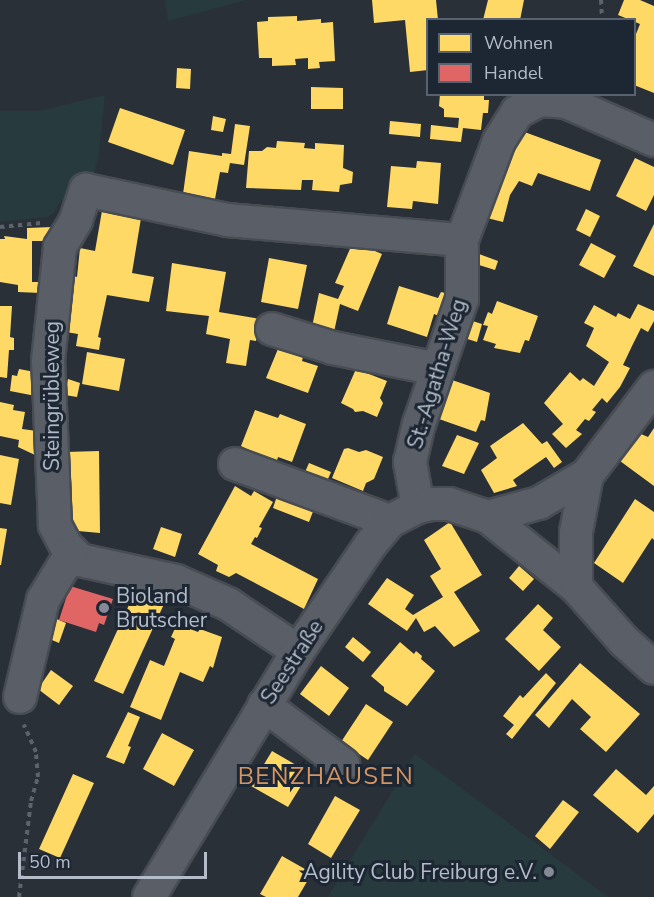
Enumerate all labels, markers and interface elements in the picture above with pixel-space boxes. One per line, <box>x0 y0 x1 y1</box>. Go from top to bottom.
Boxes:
legend <box>426 18 636 96</box>
text: Wohnen <box>484 31 553 55</box>
text: Handel <box>484 61 543 85</box>
street label: St.-Agatha-Weg <box>402 296 472 452</box>
street label: Steingrübleweg <box>39 321 65 471</box>
place label: Bioland Brutscher <box>116 583 207 633</box>
marker: Bioland Brutscher <box>97 601 111 615</box>
street label: Seestraße <box>255 615 329 709</box>
district label: BENZHAUSEN <box>238 763 414 791</box>
scale bar <box>21 840 210 878</box>
text: 50 m <box>29 850 71 874</box>
place label: Agility Club Freiburg e.V. <box>303 859 537 885</box>
marker: Agility Club Freiburg e.V. <box>542 865 556 879</box>

